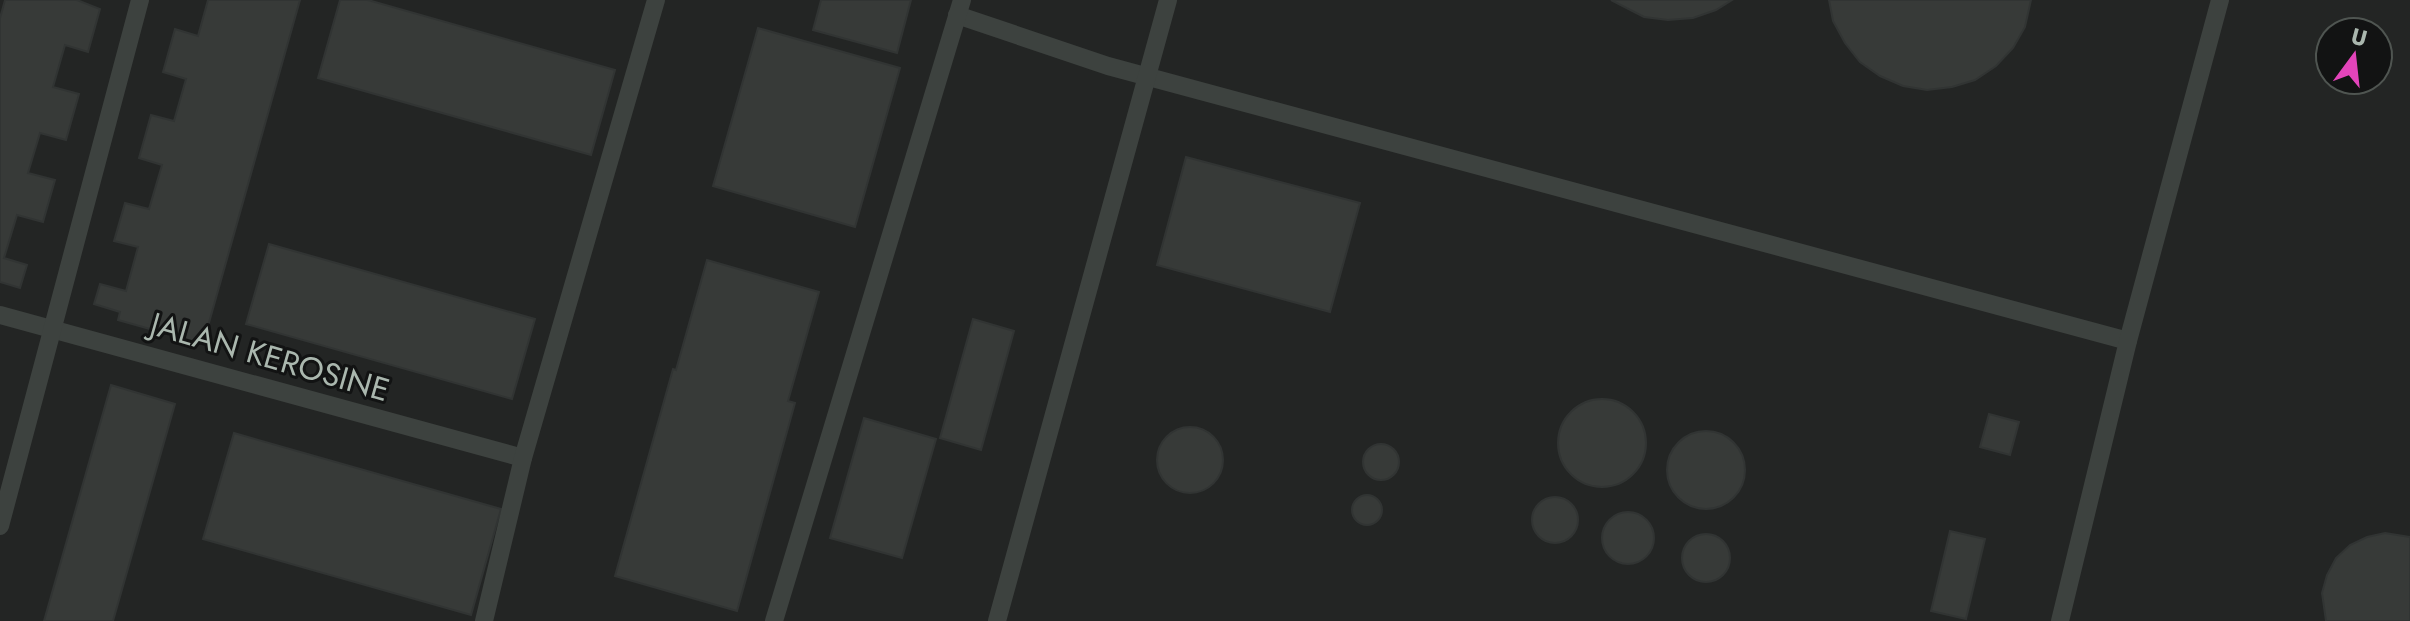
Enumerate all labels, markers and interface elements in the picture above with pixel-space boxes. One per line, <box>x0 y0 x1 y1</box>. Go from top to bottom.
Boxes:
north arrow <box>2314 16 2394 96</box>
text: U <box>2348 19 2371 54</box>
street label: JALAN KEROSINE <box>141 300 395 413</box>

